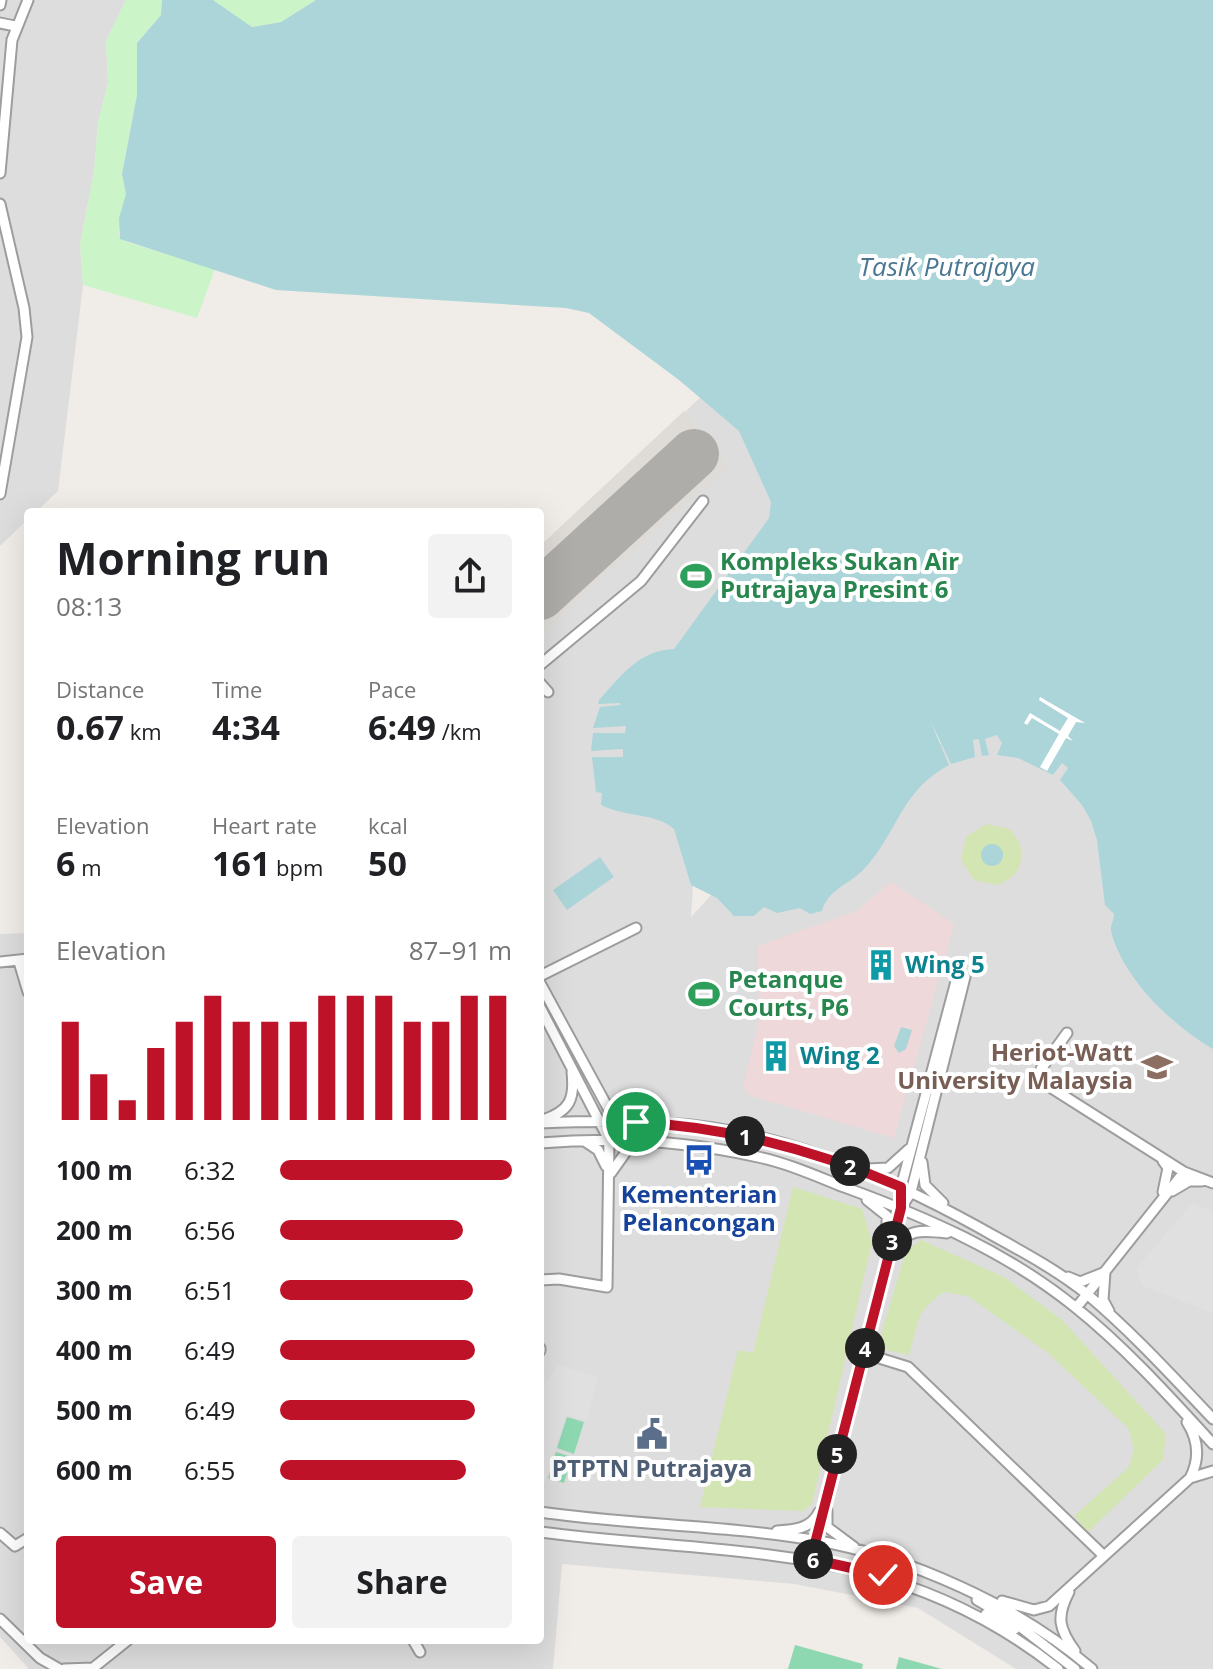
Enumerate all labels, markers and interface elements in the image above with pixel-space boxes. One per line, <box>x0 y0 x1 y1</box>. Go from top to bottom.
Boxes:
water label: Tasik Putrajaya <box>859 248 1035 284</box>
text: Morning run <box>56 528 330 588</box>
button: share <box>428 534 512 618</box>
place label: Kompleks Sukan Air Putrajaya Presint 6 <box>720 544 959 605</box>
sports icon: Kompleks Sukan Air Putrajaya Presint 6 <box>679 559 713 593</box>
text: 08:13 <box>56 588 122 624</box>
text: Distance <box>56 674 144 704</box>
text: Time <box>212 674 262 704</box>
text: Pace <box>368 674 416 704</box>
text: 0.67 <box>56 704 124 750</box>
text: 4:34 <box>212 704 280 750</box>
text: 6:49 <box>368 704 436 750</box>
text: km <box>124 716 162 746</box>
text: /km <box>436 716 482 746</box>
text: Elevation <box>56 810 149 840</box>
text: Heart rate <box>212 810 317 840</box>
text: kcal <box>368 810 408 840</box>
text: 6 <box>56 840 75 886</box>
text: 161 <box>212 840 270 886</box>
text: 50 <box>368 840 407 886</box>
text: m <box>75 852 102 882</box>
text: bpm <box>270 852 323 882</box>
text: Elevation <box>56 932 166 968</box>
text: 87–91 m <box>409 932 512 968</box>
place label: Wing 5 <box>905 947 985 980</box>
building icon: Wing 5 <box>864 948 898 982</box>
place label: Petanque Courts, P6 <box>728 962 849 1023</box>
sports icon: Petanque Courts, P6 <box>687 977 721 1011</box>
place label: Heriot-Watt University Malaysia <box>897 1035 1133 1096</box>
place label: Wing 2 <box>800 1038 880 1071</box>
building icon: Wing 2 <box>759 1039 793 1073</box>
school or university icon: Heriot-Watt University Malaysia <box>1140 1050 1174 1084</box>
pin <box>602 1088 670 1156</box>
icon: arrive <box>614 1100 658 1144</box>
pin: 1 <box>725 1116 765 1156</box>
text: 1 <box>739 1121 751 1151</box>
bus stop icon: Kementerian Pelancongan <box>682 1143 716 1177</box>
pin: 2 <box>830 1146 870 1186</box>
text: 2 <box>844 1151 856 1181</box>
text: 100 m <box>56 1152 133 1188</box>
text: 6:32 <box>184 1152 235 1188</box>
place label: Kementerian Pelancongan <box>621 1177 777 1238</box>
text: 200 m <box>56 1212 133 1248</box>
text: 6:56 <box>184 1212 235 1248</box>
pin: 3 <box>872 1221 912 1261</box>
text: 3 <box>886 1226 898 1256</box>
text: 300 m <box>56 1272 133 1308</box>
text: 6:51 <box>184 1272 235 1308</box>
pin: 4 <box>845 1328 885 1368</box>
text: 400 m <box>56 1332 133 1368</box>
text: 6:49 <box>184 1332 235 1368</box>
text: 4 <box>859 1333 871 1363</box>
text: 500 m <box>56 1392 133 1428</box>
text: 6:49 <box>184 1392 235 1428</box>
public building icon: PTPTN Putrajaya <box>635 1417 669 1451</box>
pin: 5 <box>817 1434 857 1474</box>
text: 5 <box>831 1439 843 1469</box>
place label: PTPTN Putrajaya <box>552 1451 752 1484</box>
text: 600 m <box>56 1452 133 1488</box>
text: 6:55 <box>184 1452 235 1488</box>
button: Save <box>56 1536 276 1628</box>
button: Share <box>292 1536 512 1628</box>
pin: 6 <box>793 1539 833 1579</box>
pin <box>849 1541 917 1609</box>
text: 6 <box>807 1544 819 1574</box>
icon: check <box>861 1553 905 1597</box>

